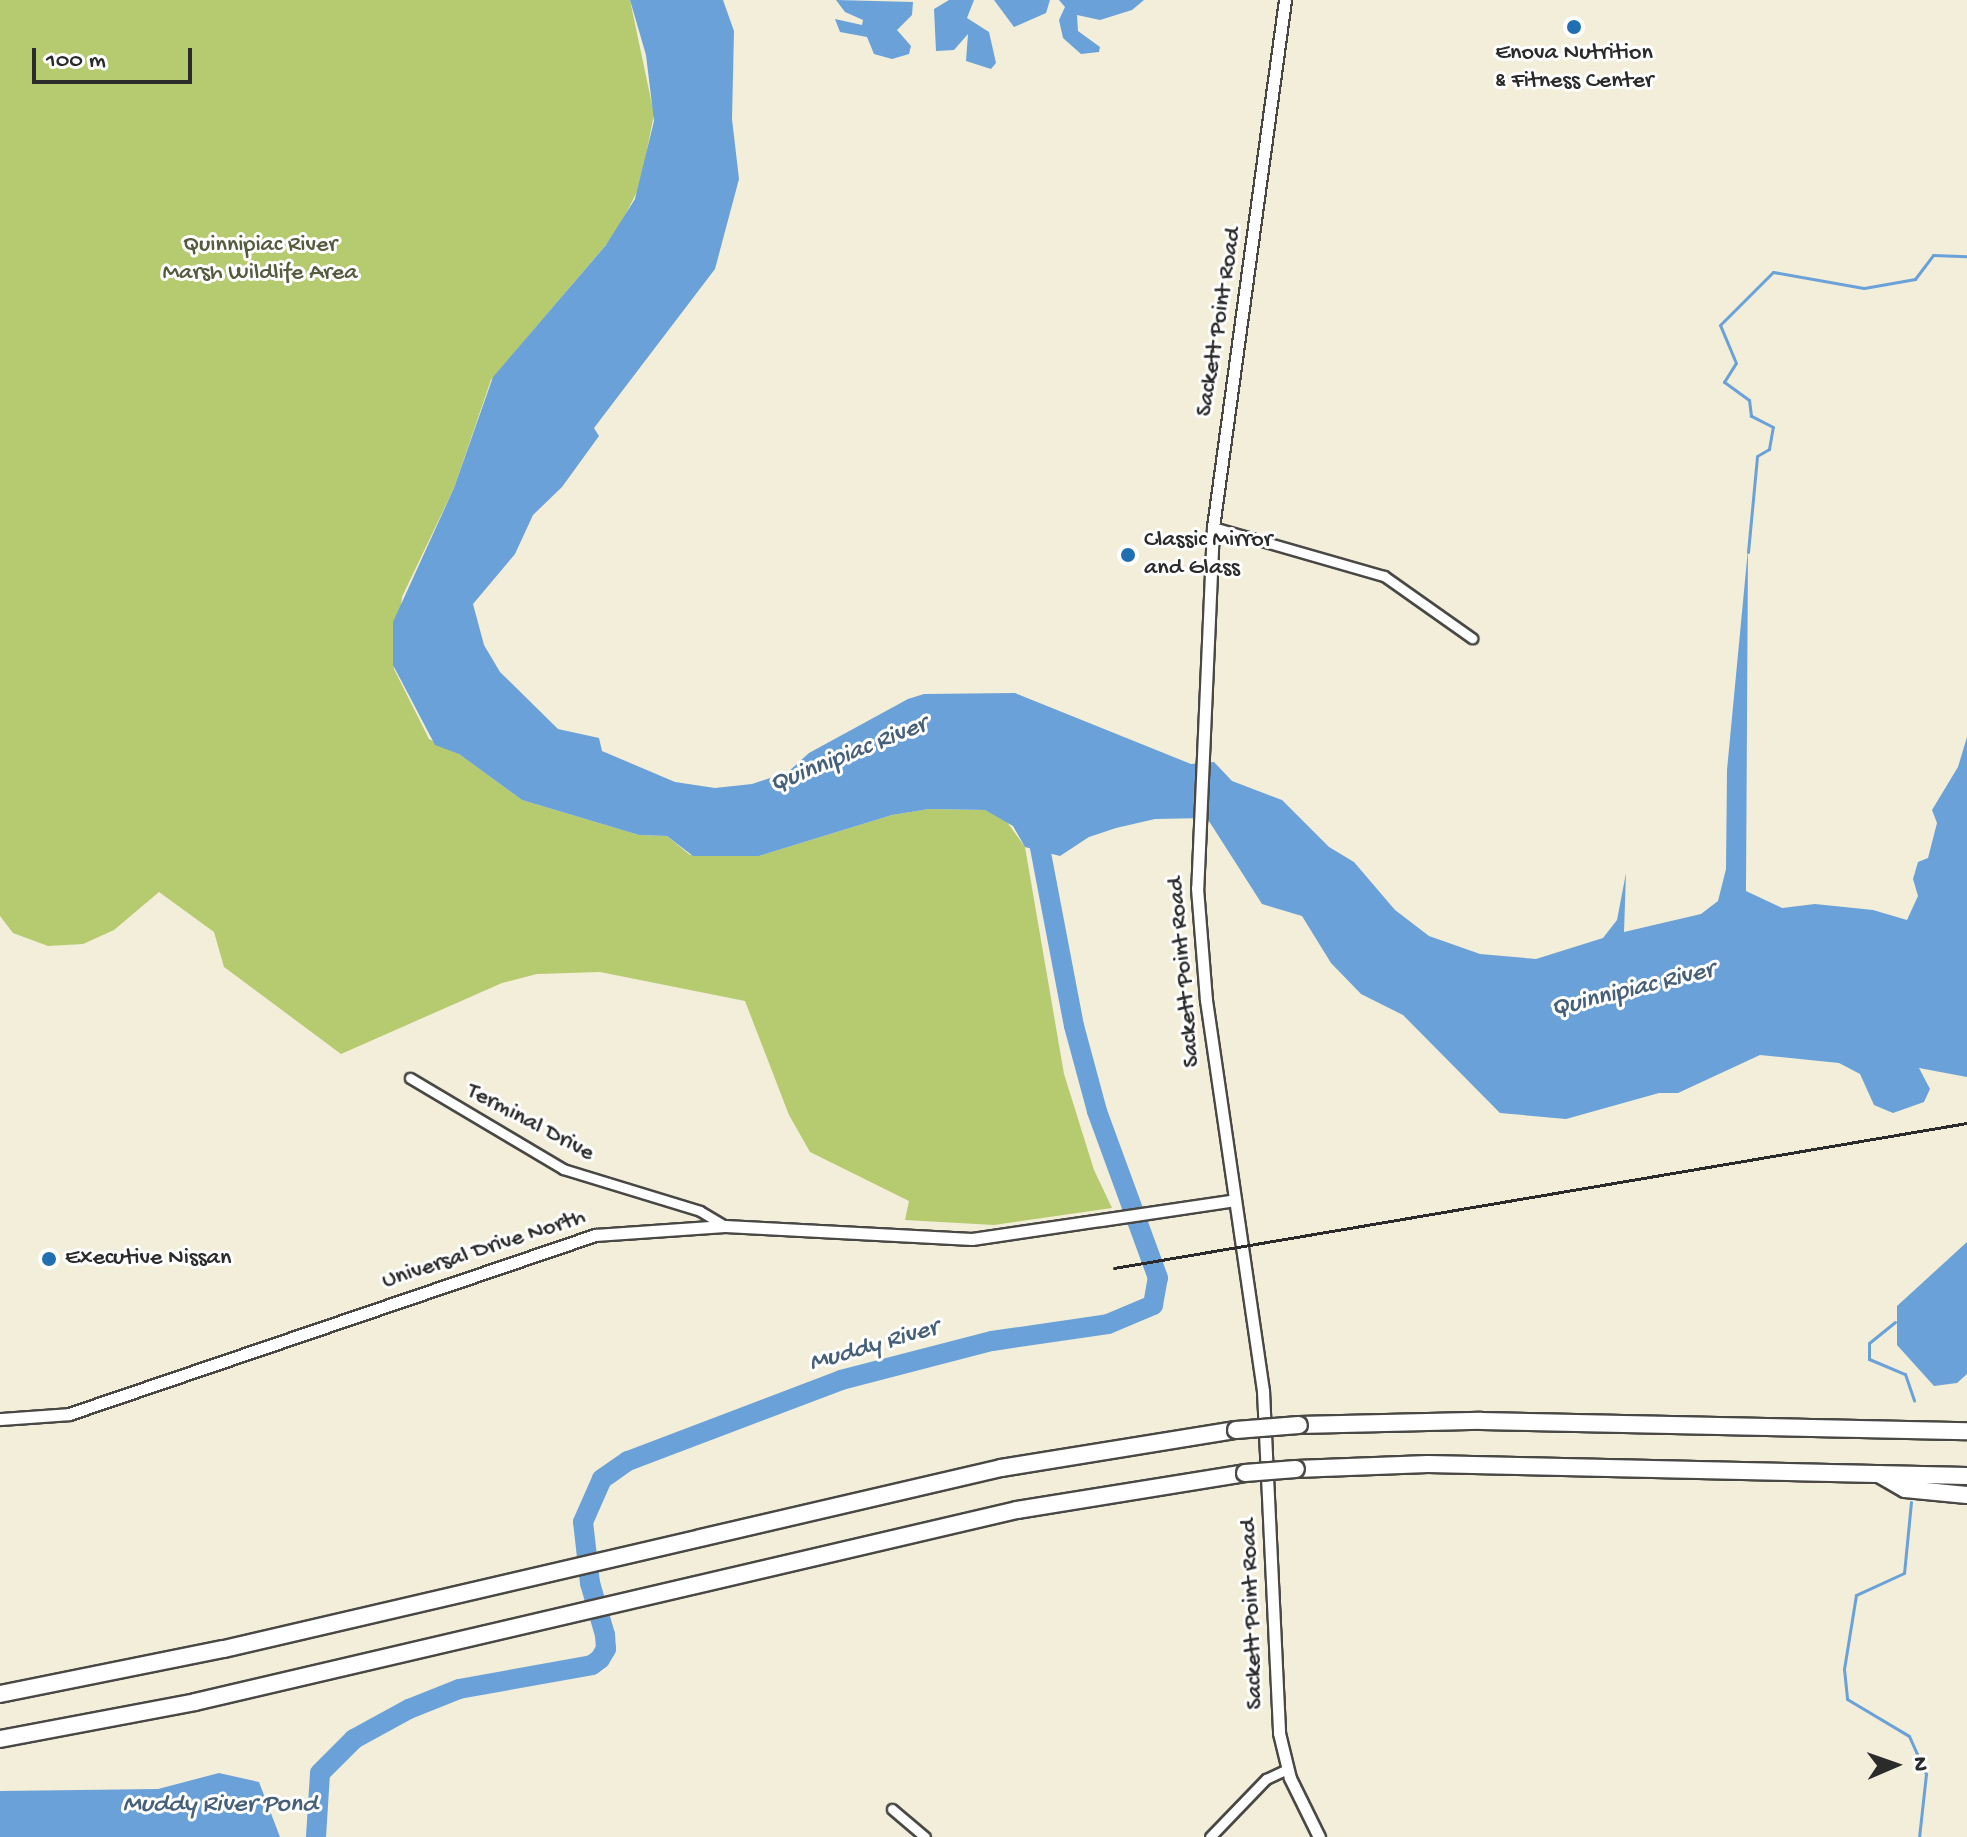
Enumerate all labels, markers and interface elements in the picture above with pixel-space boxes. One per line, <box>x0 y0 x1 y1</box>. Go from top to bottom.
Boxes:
marker: Enova Nutrition & Fitness Center <box>1565 18 1583 36</box>
scale bar <box>36 32 196 82</box>
place label: Enova Nutrition & Fitness Center <box>1495 40 1653 96</box>
text: 100 m <box>46 47 106 76</box>
street label: Sackett Point Road <box>1191 225 1249 419</box>
park label: Quinnipiac River Marsh Wildlife Area <box>162 232 358 288</box>
place label: Classic Mirror and Glass <box>1144 527 1272 583</box>
marker: Classic Mirror and Glass <box>1119 546 1137 564</box>
water label: Quinnipiac River <box>766 710 932 802</box>
street label: Sackett Point Road <box>1162 876 1208 1068</box>
water label: Quinnipiac River <box>1548 956 1718 1026</box>
street label: Terminal Drive <box>461 1077 599 1169</box>
street label: Universal Drive North <box>379 1203 589 1297</box>
place label: Executive Nissan <box>65 1245 231 1273</box>
marker: Executive Nissan <box>40 1250 58 1268</box>
water label: Muddy River <box>806 1314 942 1380</box>
street label: Sackett Point Road <box>1235 1518 1271 1710</box>
north arrow <box>1855 1725 1935 1805</box>
text: N <box>1906 1757 1932 1772</box>
water label: Muddy River Pond <box>123 1790 317 1822</box>

